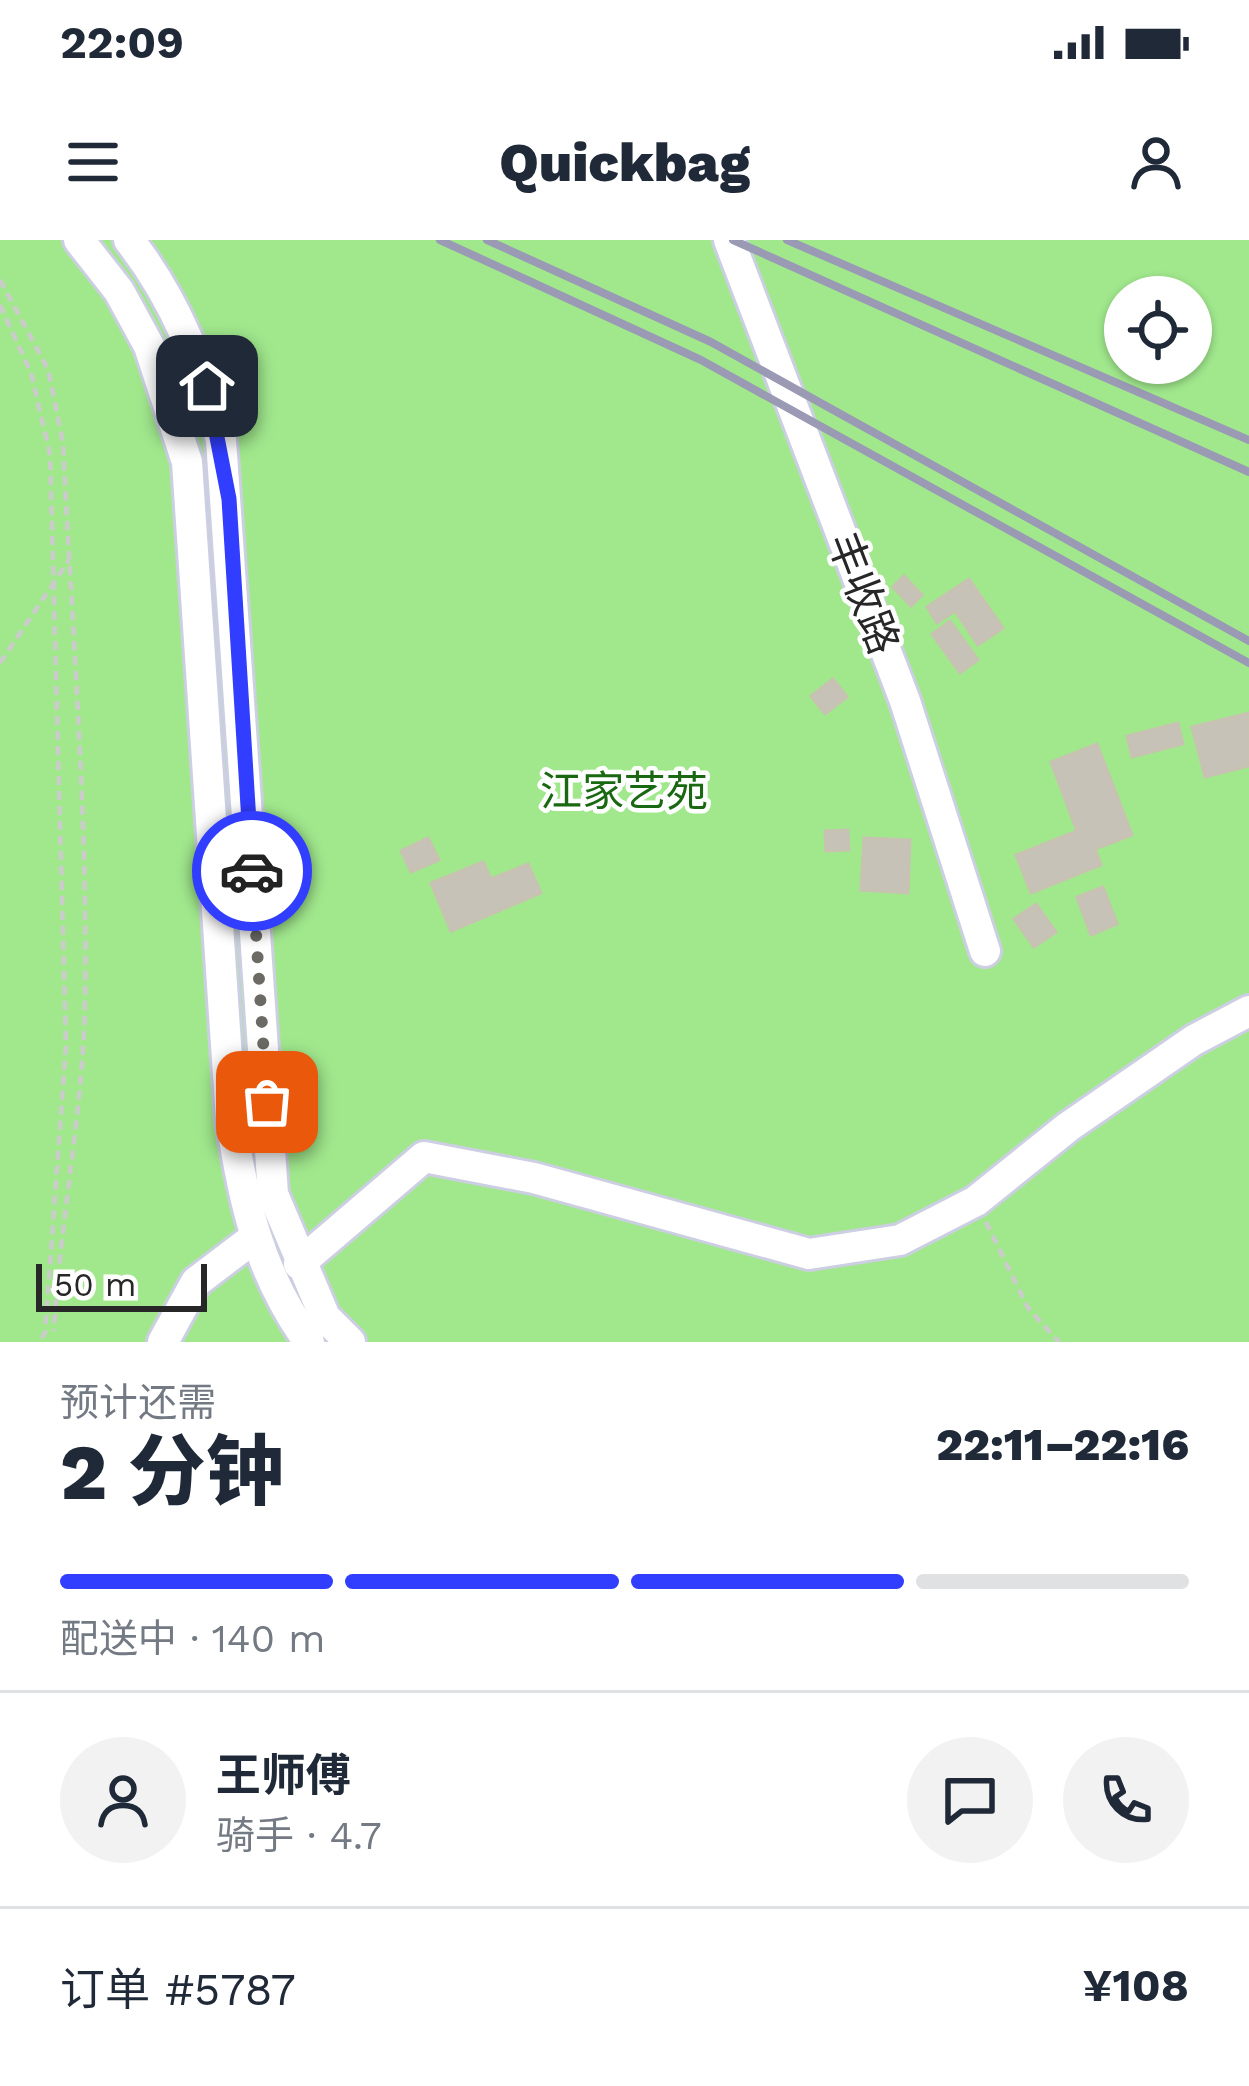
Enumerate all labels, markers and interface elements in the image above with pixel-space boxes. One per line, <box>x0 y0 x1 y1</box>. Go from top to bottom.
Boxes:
text: 22:09 <box>60 16 184 69</box>
icon: menu <box>60 129 126 195</box>
icon: person <box>1123 129 1189 195</box>
text: Quickbag <box>499 131 750 194</box>
map controls <box>1104 276 1212 384</box>
button: locate <box>1104 276 1212 384</box>
pin <box>156 335 258 437</box>
icon: home <box>174 353 240 419</box>
street label: 丰收路 <box>818 526 909 661</box>
park label: 江家艺苑 <box>540 767 708 816</box>
courier <box>192 811 312 931</box>
icon: car <box>219 838 285 904</box>
pin <box>216 1051 318 1153</box>
icon: bag <box>234 1069 300 1135</box>
scale bar <box>36 1258 207 1311</box>
text: 50 m <box>54 1265 136 1304</box>
text: 预计还需 <box>60 1380 216 1425</box>
text: 22:11–22:16 <box>936 1418 1189 1471</box>
text: 2 分钟 <box>60 1426 284 1518</box>
text: 配送中 · 140 m <box>60 1616 325 1661</box>
button: person <box>60 1737 186 1863</box>
button: chat <box>907 1737 1033 1863</box>
button: phone <box>1063 1737 1189 1863</box>
text: 王师傅 <box>216 1749 351 1802</box>
text: 骑手 · 4.7 <box>216 1813 382 1858</box>
text: ¥108 <box>1082 1959 1189 2012</box>
text: 订单 #5787 <box>60 1963 296 2016</box>

